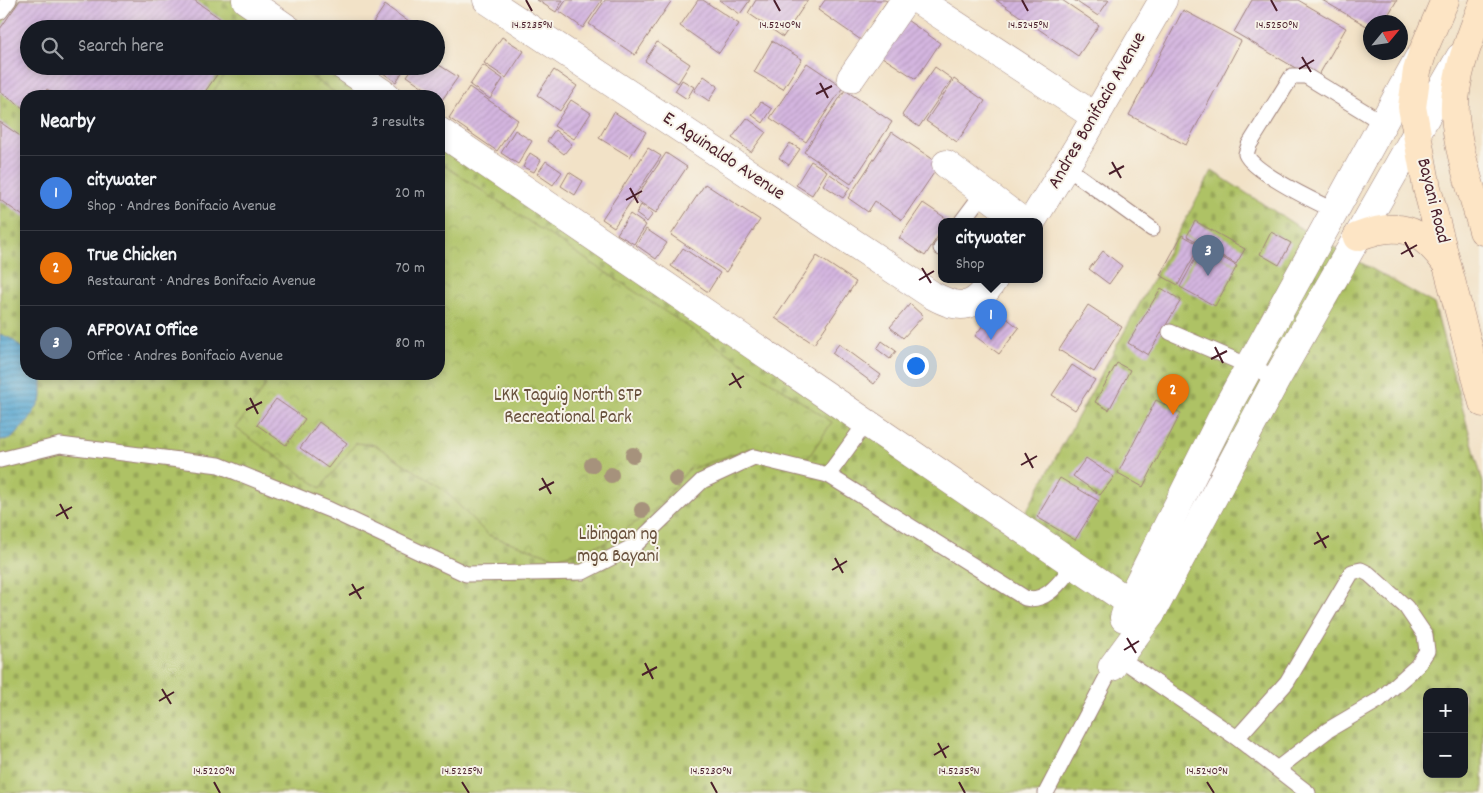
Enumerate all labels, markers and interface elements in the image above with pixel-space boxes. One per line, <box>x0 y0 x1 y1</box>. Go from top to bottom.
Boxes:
north arrow <box>1363 15 1408 60</box>
text: 14.5235°N <box>511 17 553 34</box>
text: 14.5240°N <box>759 17 801 34</box>
text: 14.5245°N <box>1008 17 1048 34</box>
text: 14.5250°N <box>1256 17 1298 34</box>
search box <box>20 20 445 75</box>
street label: Andres Bonifacio Avenue <box>1042 28 1154 194</box>
icon: search <box>38 34 66 62</box>
text: Search here <box>78 34 164 61</box>
street label: E. Aguinaldo Avenue <box>656 106 790 208</box>
text: Nearby <box>40 108 95 138</box>
text: 3 results <box>371 111 425 134</box>
street label: Bayani Road <box>1408 156 1456 246</box>
text: citywater <box>87 168 156 195</box>
text: 1 <box>54 182 58 205</box>
text: 20 m <box>395 182 425 205</box>
text: Shop · Andres Bonifacio Avenue <box>87 195 276 218</box>
popup <box>938 218 1043 283</box>
text: citywater <box>956 226 1025 253</box>
pin: 3 <box>1192 235 1224 276</box>
text: True Chicken <box>87 243 177 270</box>
text: Shop <box>956 253 985 276</box>
text: 2 <box>53 257 60 280</box>
text: 70 m <box>395 257 425 280</box>
text: Restaurant · Andres Bonifacio Avenue <box>87 270 316 293</box>
pin: 1 <box>975 299 1007 340</box>
text: AFPOVAI Office <box>87 318 198 345</box>
text: 3 <box>52 332 60 355</box>
text: 80 m <box>395 332 425 355</box>
text: Office · Andres Bonifacio Avenue <box>87 345 283 368</box>
your location <box>903 353 929 379</box>
pin: 2 <box>1157 374 1189 415</box>
park label: LKK Taguig North STP Recreational Park <box>494 383 642 432</box>
park label: Libingan ng mga Bayani <box>577 522 659 571</box>
map controls <box>1423 688 1468 778</box>
button: + <box>1423 688 1468 733</box>
button: − <box>1423 733 1468 778</box>
text: 14.5220°N <box>193 763 235 780</box>
text: 14.5225°N <box>442 763 483 780</box>
text: 14.5230°N <box>690 763 732 780</box>
text: 14.5235°N <box>938 763 980 780</box>
text: 14.5240°N <box>1186 763 1228 780</box>

